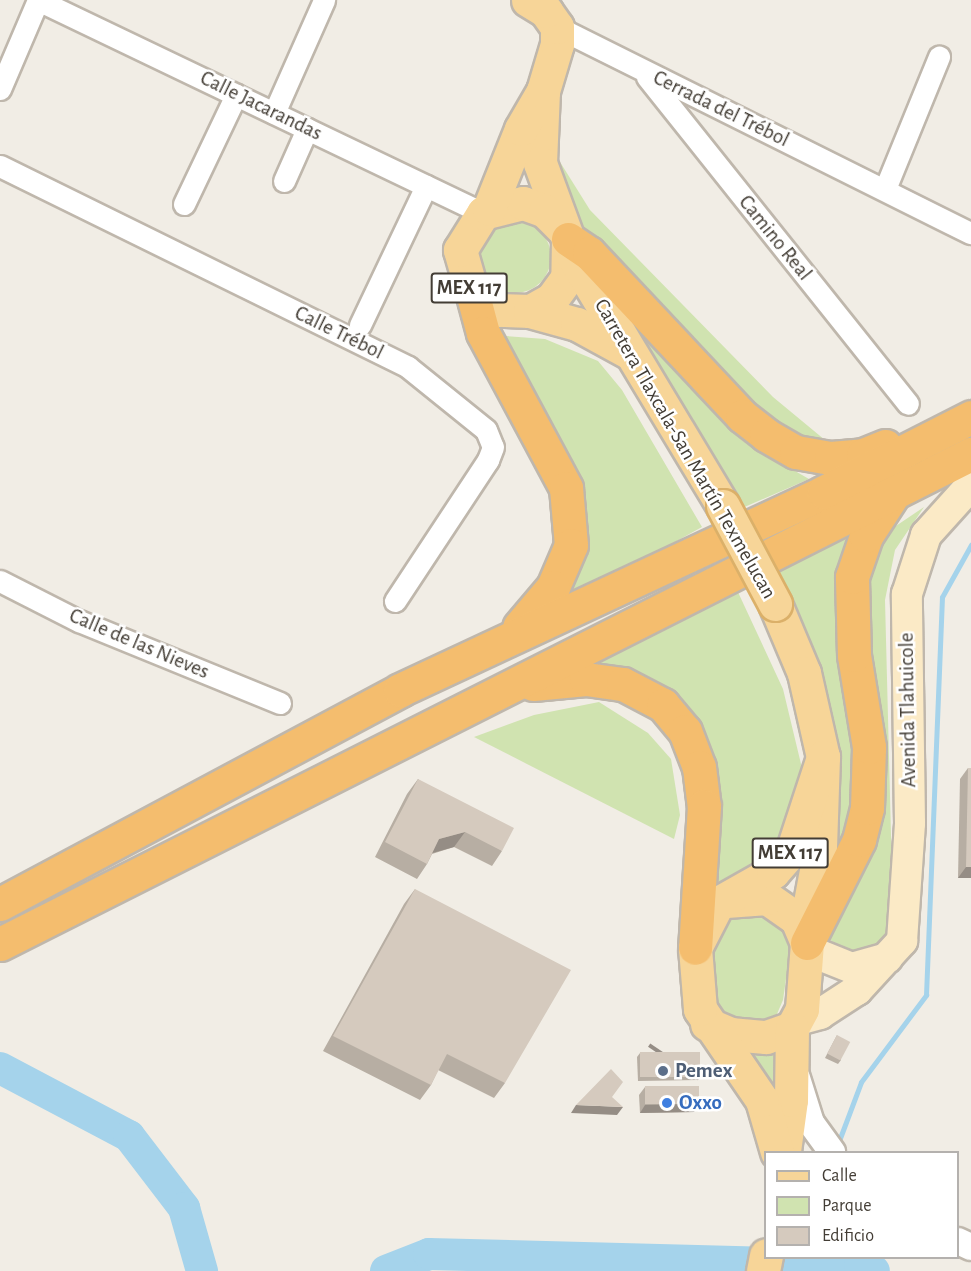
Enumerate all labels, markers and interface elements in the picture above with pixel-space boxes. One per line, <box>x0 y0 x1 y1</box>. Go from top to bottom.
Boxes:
street label: Cerrada del Trébol <box>649 65 793 153</box>
street label: Calle Jacarandas <box>196 66 326 146</box>
street label: Camino Real <box>733 190 817 286</box>
road number: MEX 117 <box>430 271 508 305</box>
street label: Carretera Tlaxcala-San Martín Texmelucan <box>588 294 782 604</box>
street label: Calle Trébol <box>290 301 388 365</box>
street label: Calle de las Nieves <box>65 603 213 685</box>
street label: Avenida Tlahuicole <box>894 632 922 788</box>
road number: MEX 117 <box>751 836 829 870</box>
place label: Pemex <box>675 1058 732 1084</box>
marker: Pemex <box>656 1064 670 1078</box>
place label: Oxxo <box>679 1090 722 1116</box>
marker: Oxxo <box>660 1096 674 1110</box>
legend <box>764 1151 959 1259</box>
text: Calle <box>822 1167 857 1185</box>
text: Parque <box>822 1197 871 1215</box>
text: Edificio <box>822 1227 874 1245</box>

